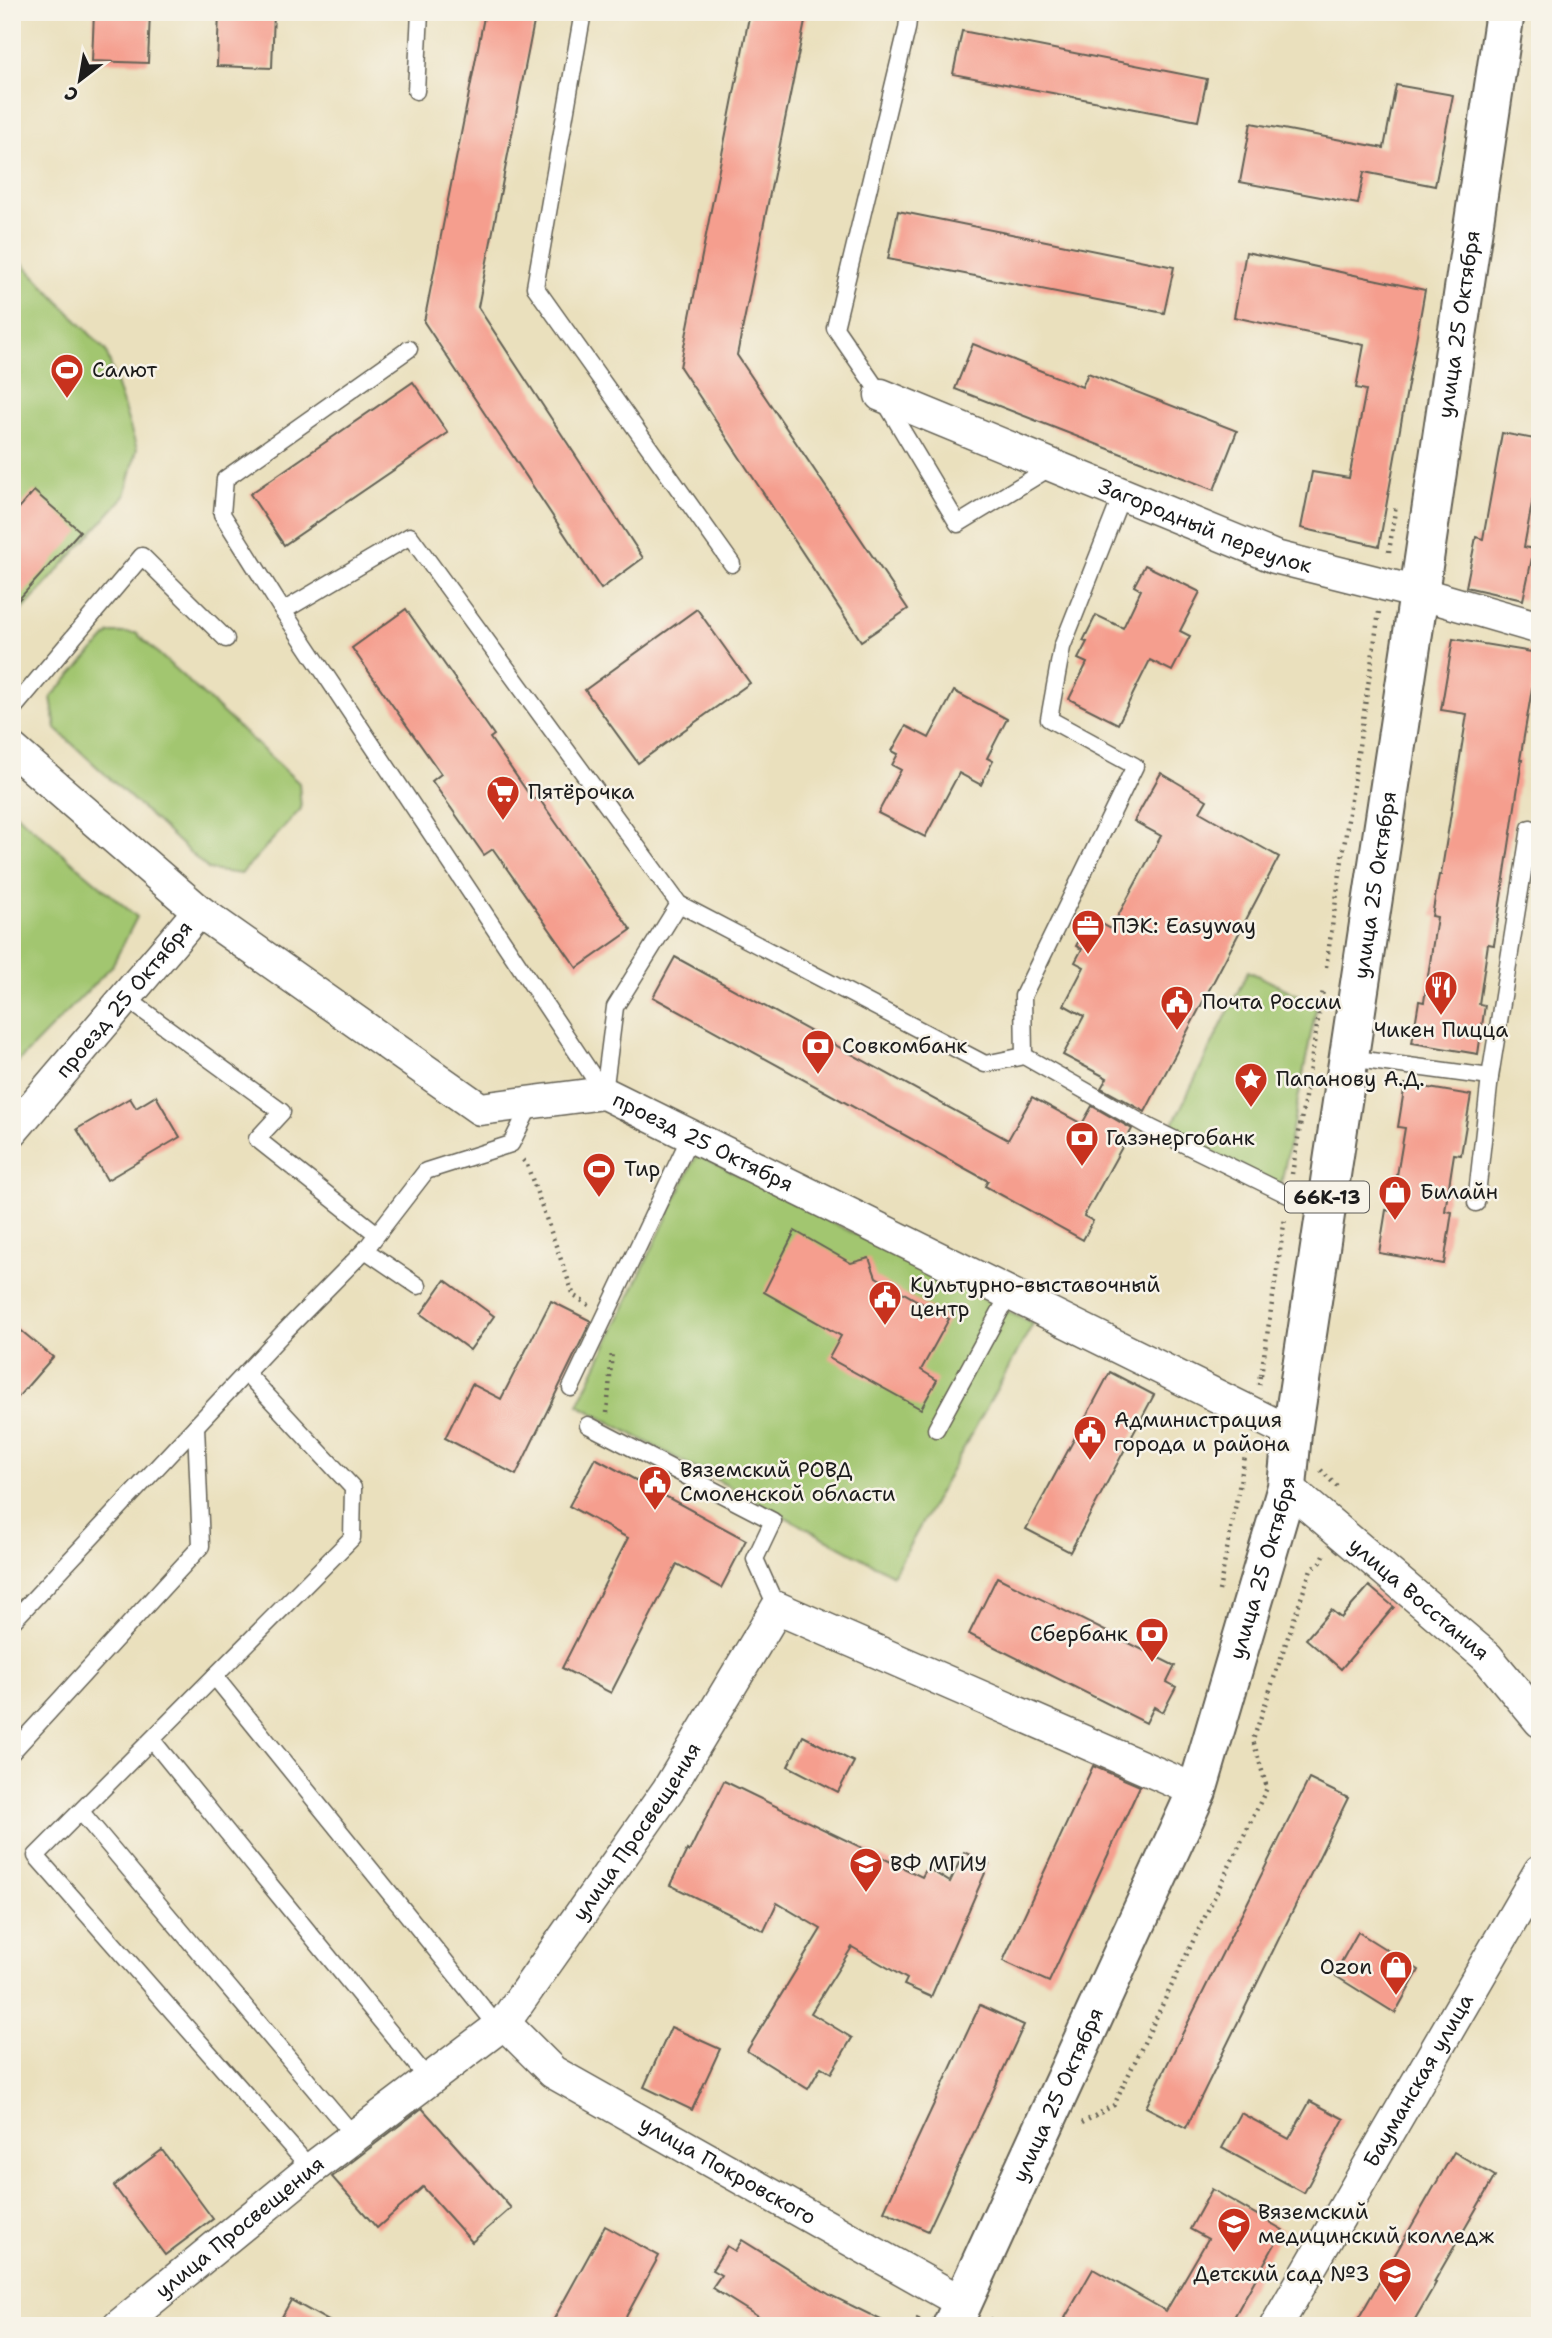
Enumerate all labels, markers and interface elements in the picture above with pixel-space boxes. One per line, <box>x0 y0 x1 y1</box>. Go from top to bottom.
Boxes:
north arrow <box>46 46 116 116</box>
text: С <box>60 80 83 108</box>
street label: улица 25 Октября <box>1431 228 1487 420</box>
sports icon: Салют <box>48 351 86 400</box>
place label: Салют <box>92 356 158 384</box>
street label: Загородный переулок <box>1094 472 1315 580</box>
supermarket icon: Пятёрочка <box>484 773 522 822</box>
place label: Пятёрочка <box>528 778 634 806</box>
street label: улица 25 Октября <box>1347 789 1403 981</box>
office icon: ПЭК: Easyway <box>1069 907 1107 956</box>
place label: ПЭК: Easyway <box>1112 912 1256 940</box>
street label: проезд 25 Октября <box>49 915 199 1084</box>
restaurant icon: Чикен Пицца <box>1422 968 1460 1017</box>
public building icon: Почта России <box>1158 983 1196 1032</box>
place label: Почта России <box>1202 988 1342 1016</box>
place label: Чикен Пицца <box>1374 1016 1508 1044</box>
bank icon: Совкомбанк <box>799 1027 837 1076</box>
place label: Совкомбанк <box>842 1032 967 1060</box>
place icon: Папанову А.Д. <box>1232 1060 1270 1109</box>
place label: Папанову А.Д. <box>1276 1065 1425 1093</box>
street label: проезд 25 Октября <box>608 1086 798 1198</box>
bank icon: Газэнергобанк <box>1063 1119 1101 1168</box>
place label: Газэнергобанк <box>1106 1124 1255 1152</box>
sports icon: Тир <box>580 1150 618 1199</box>
place label: Тир <box>624 1155 660 1183</box>
shop icon: Билайн <box>1376 1173 1414 1222</box>
place label: Билайн <box>1420 1178 1498 1206</box>
road number: 66К-13 <box>1285 1182 1369 1212</box>
place label: Культурно-выставочный центр <box>910 1271 1160 1323</box>
public building icon: Культурно-выставочный центр <box>866 1278 904 1327</box>
place label: Администрация города и района <box>1114 1406 1289 1458</box>
public building icon: Администрация города и района <box>1071 1413 1109 1462</box>
place label: Вяземский РОВД Смоленской области <box>680 1456 896 1508</box>
public building icon: Вяземский РОВД Смоленской области <box>636 1463 674 1512</box>
street label: улица 25 Октября <box>1223 1476 1302 1663</box>
street label: улица Восстания <box>1343 1531 1495 1667</box>
bank icon: Сбербанк <box>1133 1615 1171 1664</box>
place label: Сбербанк <box>1030 1620 1128 1648</box>
street label: улица Просвещения <box>566 1737 707 1927</box>
school or university icon: ВФ МГИУ <box>847 1845 885 1894</box>
place label: ВФ МГИУ <box>890 1850 987 1878</box>
shop icon: Ozon <box>1377 1948 1415 1997</box>
place label: Ozon <box>1320 1953 1372 1981</box>
street label: Бауманская улица <box>1357 1988 1480 2172</box>
street label: улица 25 Октября <box>1006 2003 1110 2187</box>
street label: улица Покровского <box>634 2110 821 2231</box>
street label: улица Просвещения <box>149 2150 330 2305</box>
place label: Вяземский медицинский колледж <box>1258 2198 1494 2250</box>
school or university icon: Вяземский медицинский колледж <box>1215 2205 1253 2254</box>
school or university icon: Детский сад №3 <box>1376 2255 1414 2304</box>
place label: Детский сад №3 <box>1193 2260 1370 2288</box>

